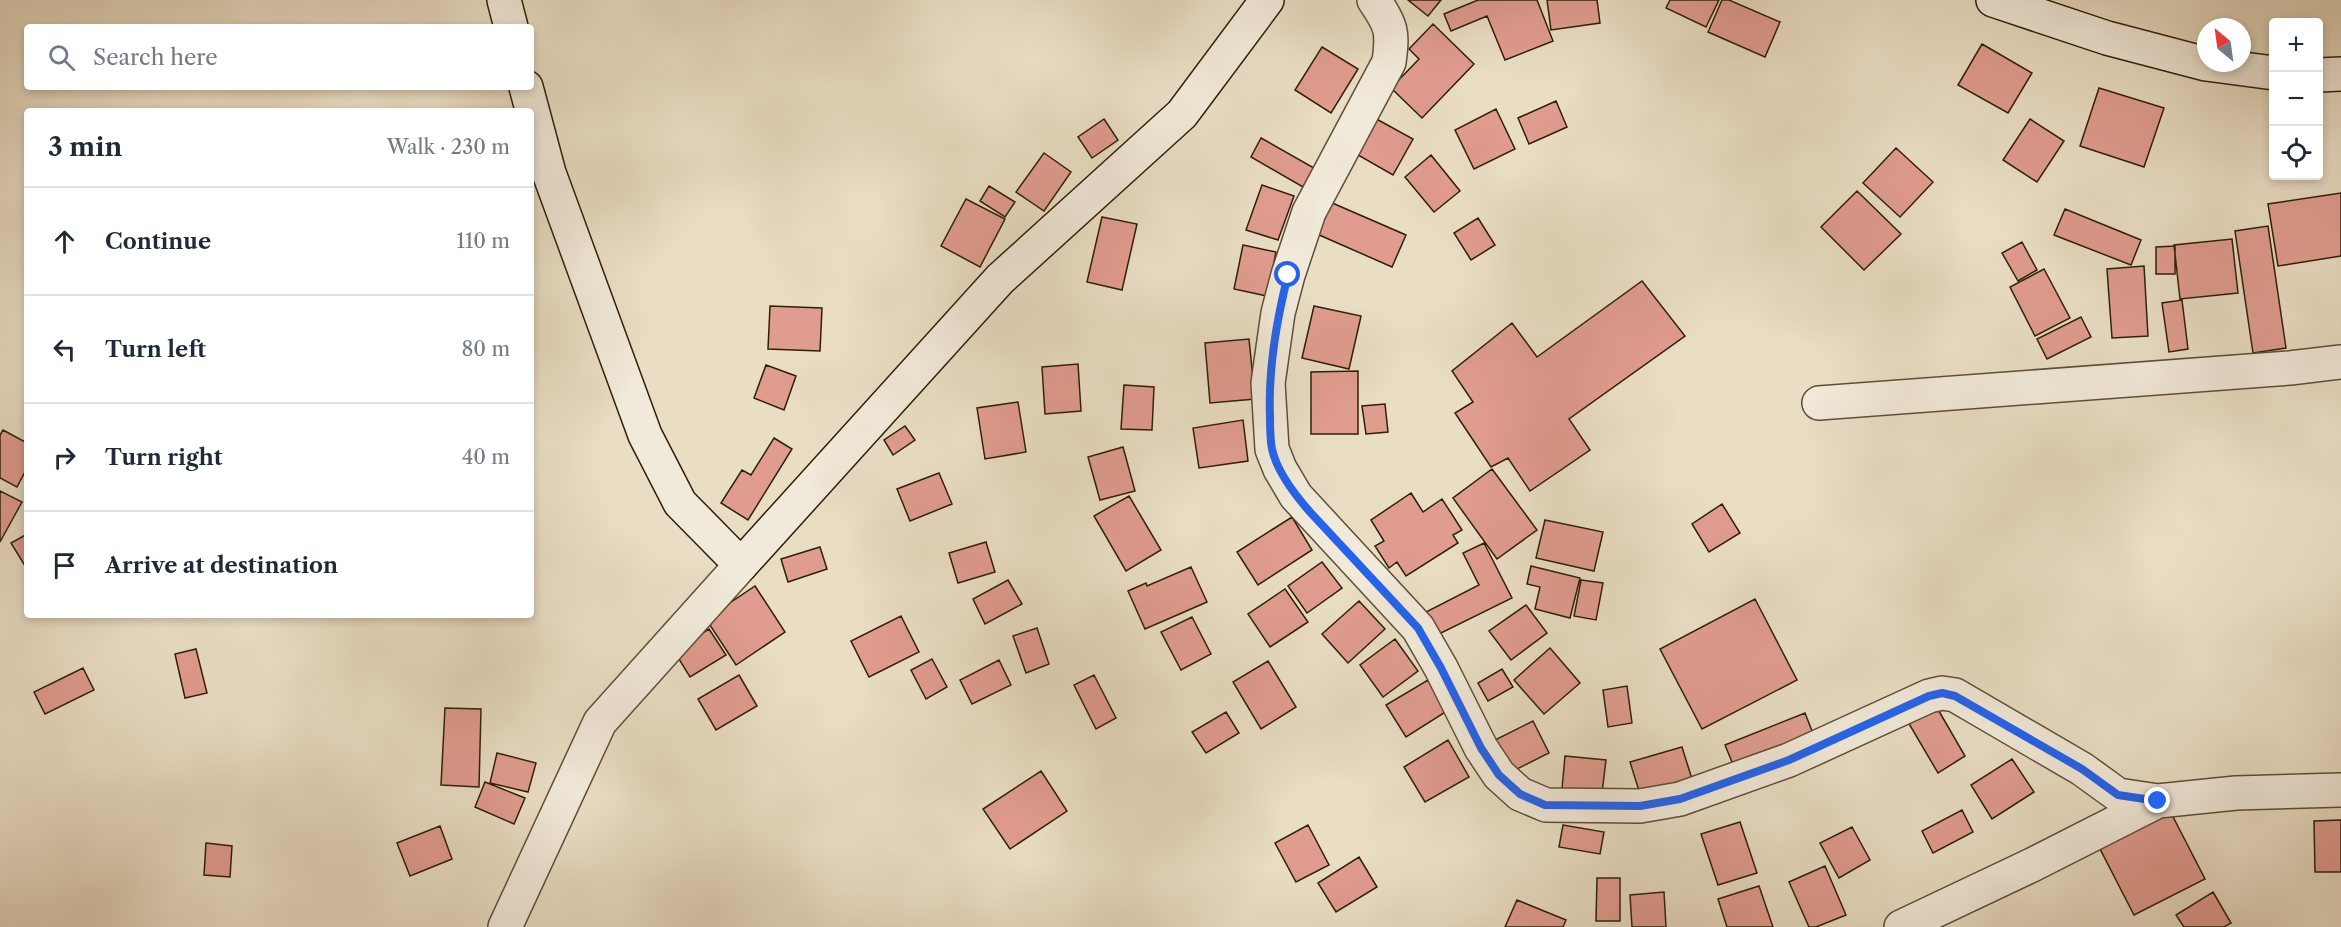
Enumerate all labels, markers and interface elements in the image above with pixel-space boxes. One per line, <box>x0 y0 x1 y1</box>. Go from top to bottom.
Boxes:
north arrow <box>2197 18 2251 72</box>
map controls <box>2269 18 2323 180</box>
button: + <box>2269 18 2323 72</box>
search box <box>24 24 534 90</box>
icon: search <box>45 41 78 74</box>
text: Search here <box>93 44 218 71</box>
button: − <box>2269 72 2323 126</box>
button: locate <box>2269 126 2323 180</box>
text: 3 min <box>48 131 122 163</box>
text: Walk · 230 m <box>387 135 510 159</box>
icon: ahead <box>48 225 81 258</box>
text: Continue <box>105 228 211 255</box>
text: 110 m <box>457 229 510 253</box>
route start <box>1274 261 1300 287</box>
icon: left <box>48 333 81 366</box>
text: Turn left <box>105 336 206 363</box>
text: 80 m <box>462 337 510 361</box>
icon: right <box>48 441 81 474</box>
text: Turn right <box>105 444 223 471</box>
text: 40 m <box>462 445 510 469</box>
icon: arrive <box>48 549 81 582</box>
text: Arrive at destination <box>105 552 338 579</box>
route end <box>2144 787 2170 813</box>

